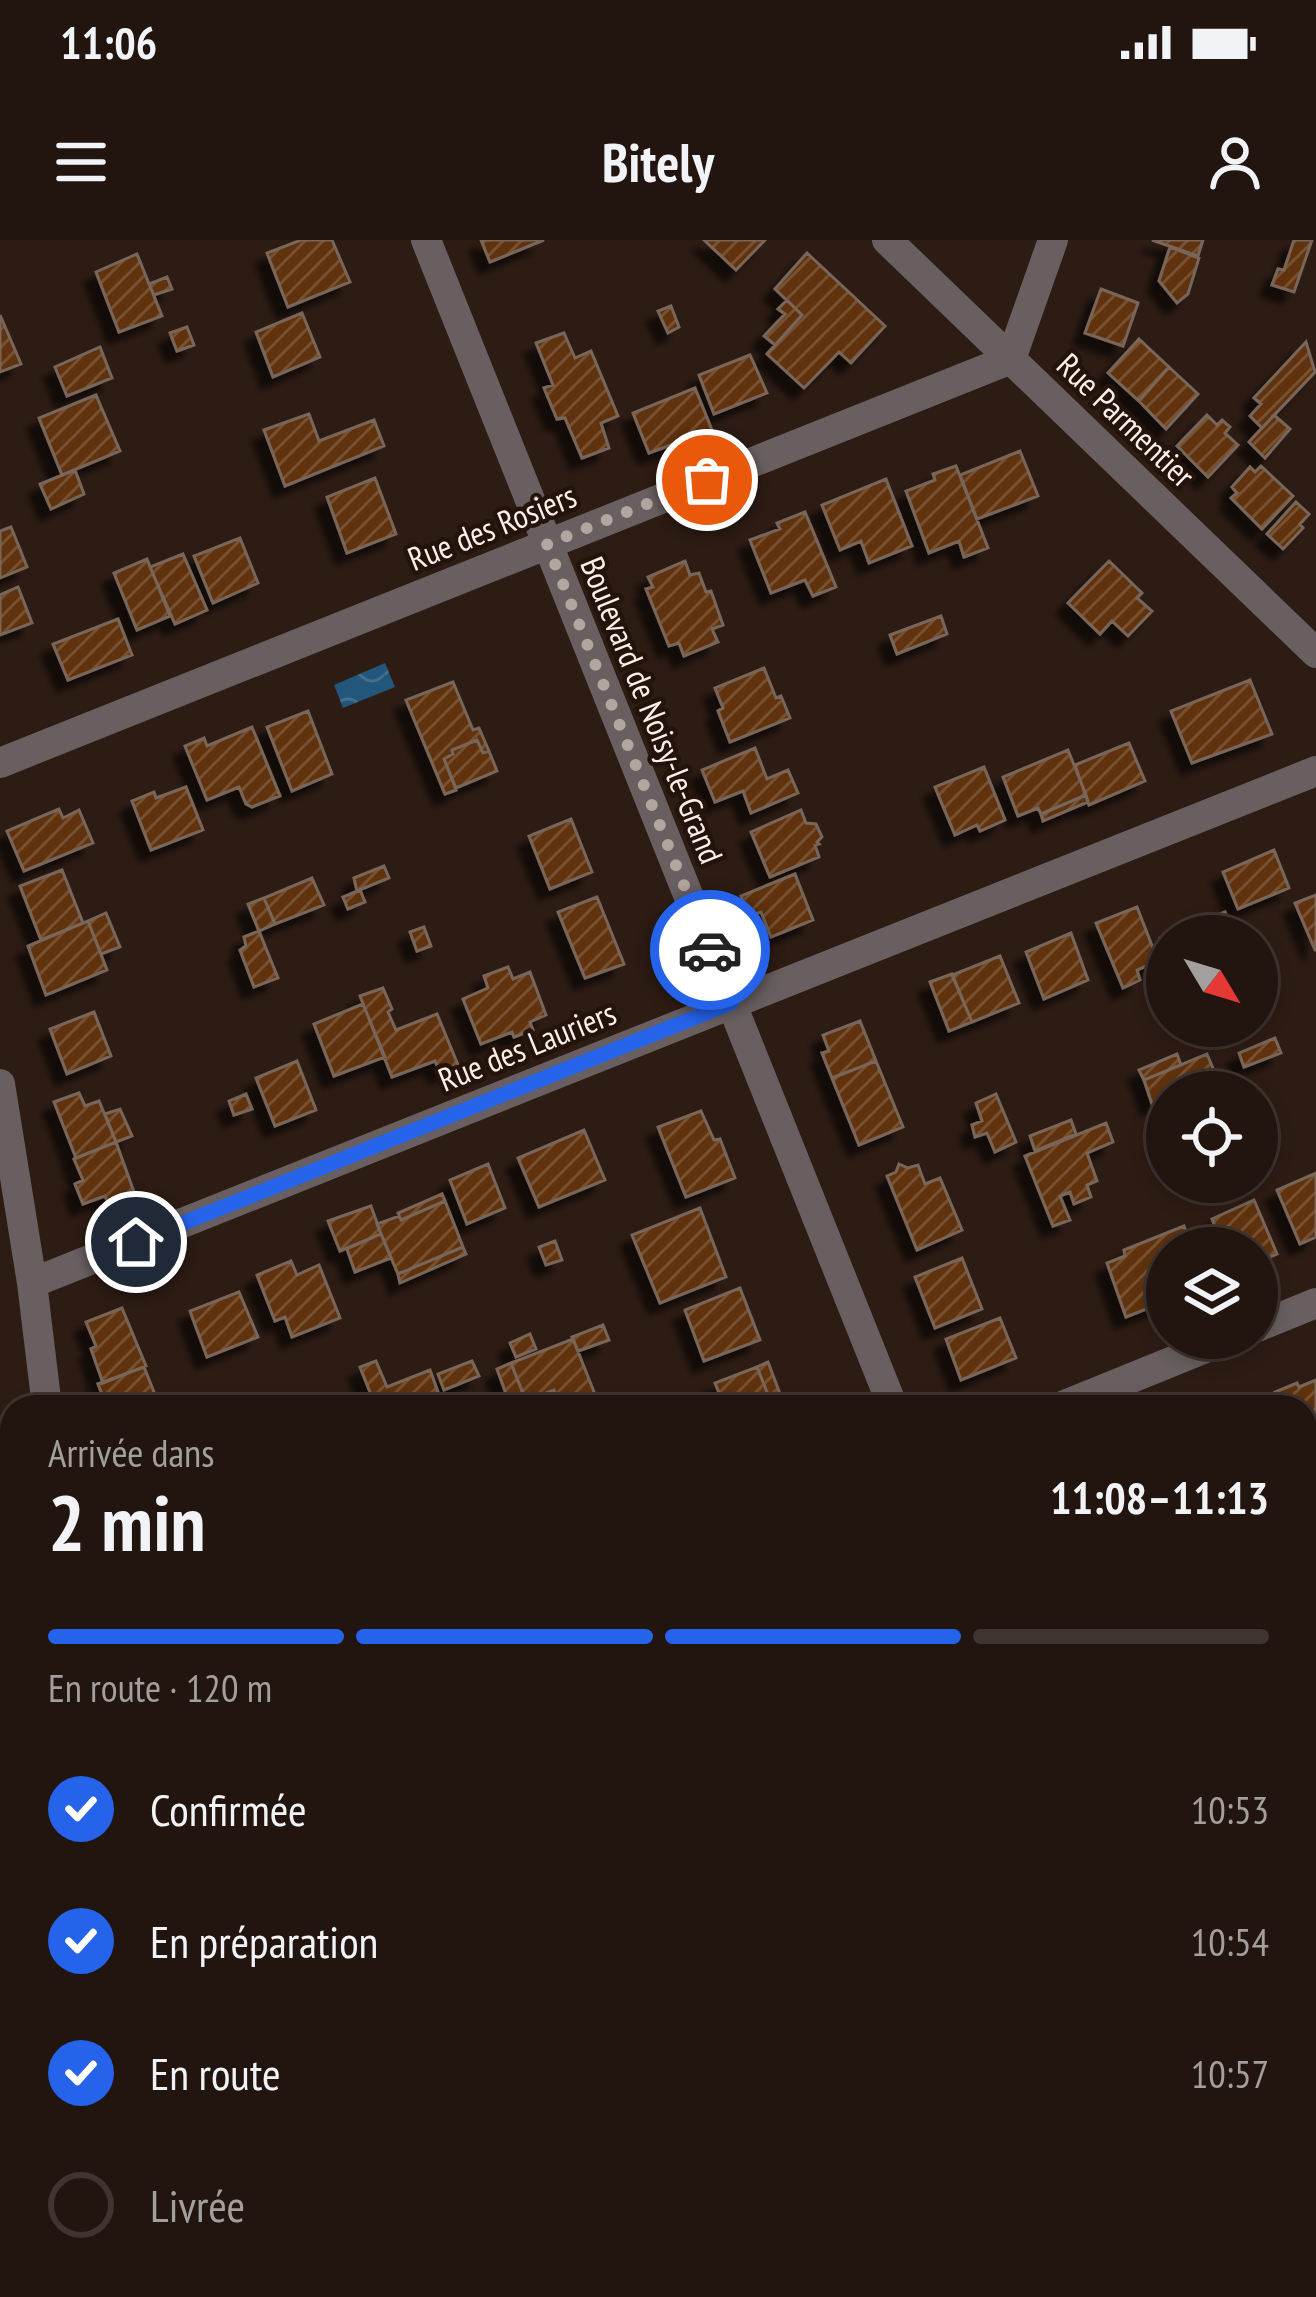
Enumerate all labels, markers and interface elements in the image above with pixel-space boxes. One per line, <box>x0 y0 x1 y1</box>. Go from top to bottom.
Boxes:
text: 11:06 <box>60 13 157 71</box>
text: Bitely <box>602 127 714 197</box>
icon: menu <box>48 129 114 195</box>
icon: person <box>1202 129 1268 195</box>
street label: Rue Parmentier <box>1048 343 1204 496</box>
pin <box>656 429 758 531</box>
icon: bag <box>674 447 740 513</box>
street label: Rue des Rosiers <box>401 473 582 580</box>
street label: Boulevard de Noisy-le-Grand <box>571 550 734 869</box>
courier <box>650 890 770 1010</box>
north arrow <box>1146 915 1278 1047</box>
map controls <box>1146 915 1278 1359</box>
icon: car <box>677 917 743 983</box>
street label: Rue des Lauriers <box>432 990 622 1101</box>
button: locate <box>1146 1071 1278 1203</box>
pin <box>85 1191 187 1293</box>
icon: home <box>103 1209 169 1275</box>
button: layers <box>1146 1227 1278 1359</box>
text: Arrivée dans <box>48 1427 214 1478</box>
text: 11:08–11:13 <box>1050 1468 1269 1526</box>
text: 2 min <box>48 1472 206 1573</box>
text: En route · 120 m <box>48 1662 272 1713</box>
icon: check <box>48 1776 114 1842</box>
text: Confirmée <box>150 1780 307 1838</box>
text: 10:53 <box>1191 1784 1269 1835</box>
icon: check <box>48 1908 114 1974</box>
text: En préparation <box>150 1912 378 1970</box>
text: 10:54 <box>1191 1916 1269 1967</box>
icon: check <box>48 2040 114 2106</box>
text: En route <box>150 2044 281 2102</box>
text: 10:57 <box>1191 2048 1269 2099</box>
text: Livrée <box>150 2176 245 2234</box>

